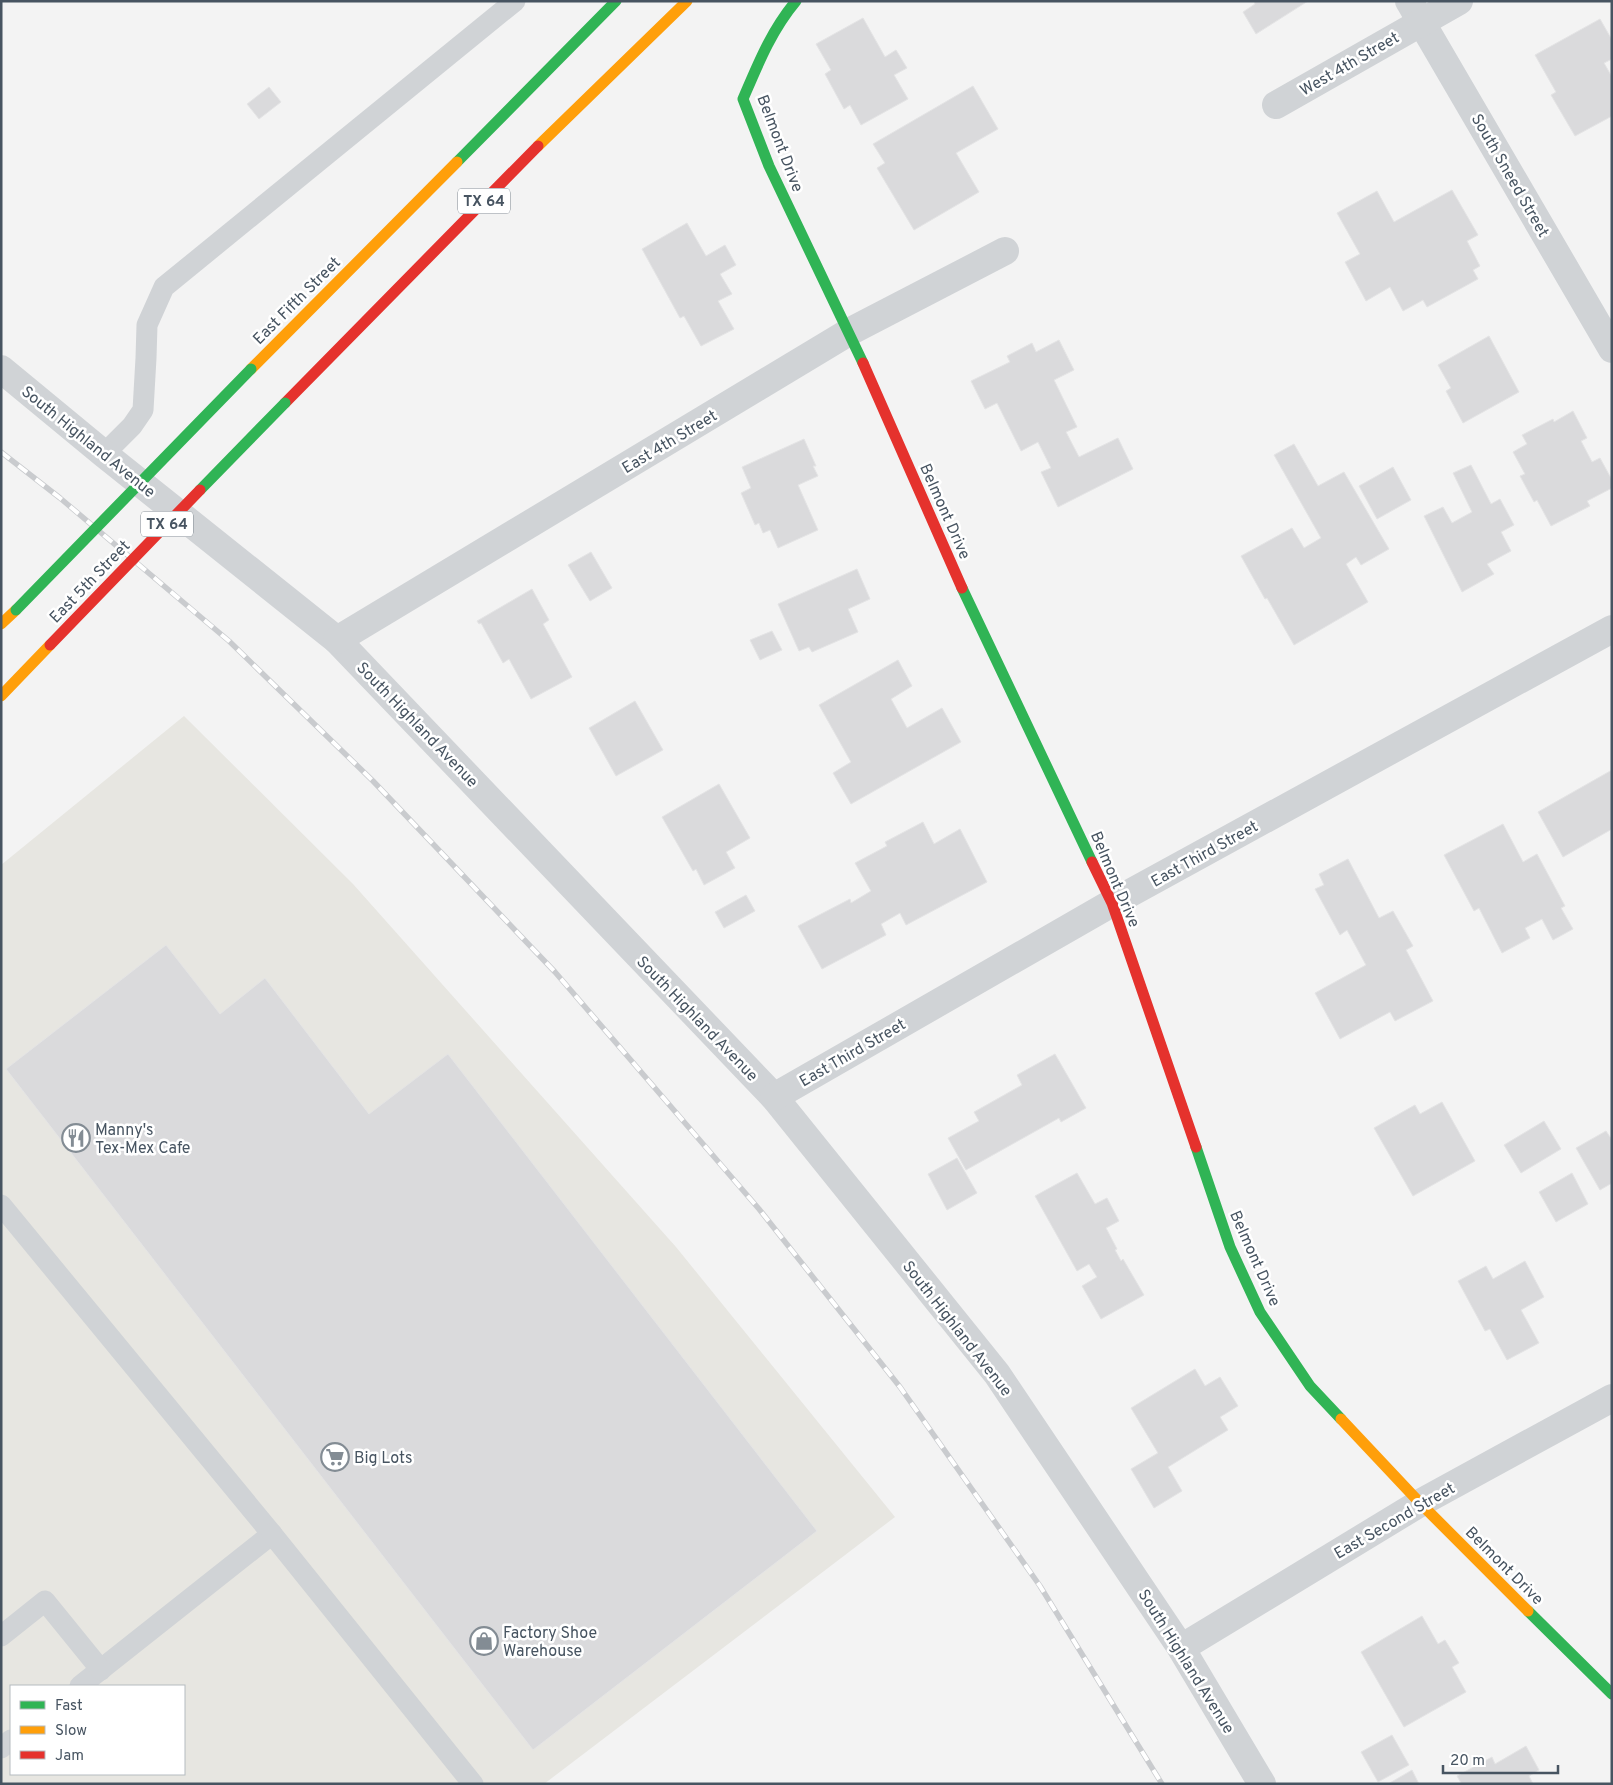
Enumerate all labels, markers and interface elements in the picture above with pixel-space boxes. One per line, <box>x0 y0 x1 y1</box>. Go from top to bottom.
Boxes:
street label: West 4th Street <box>1297 28 1403 101</box>
street label: Belmont Drive <box>751 92 807 195</box>
street label: South Sneed Street <box>1466 111 1553 241</box>
road number: TX 64 <box>458 188 510 214</box>
street label: East Fifth Street <box>249 253 346 350</box>
street label: South Highland Avenue <box>17 382 159 503</box>
street label: East 4th Street <box>619 406 721 479</box>
street label: Belmont Drive <box>914 461 974 563</box>
road number: TX 64 <box>141 512 193 536</box>
street label: East 5th Street <box>46 537 135 628</box>
street label: South Highland Avenue <box>351 658 482 792</box>
street label: East Third Street <box>1148 817 1262 892</box>
street label: Belmont Drive <box>1085 829 1143 931</box>
street label: South Highland Avenue <box>631 952 762 1086</box>
street label: East Third Street <box>796 1015 910 1092</box>
place label: Manny's Tex-Mex Cafe <box>95 1121 190 1159</box>
restaurant icon: Manny's Tex-Mex Cafe <box>61 1123 91 1153</box>
street label: Belmont Drive <box>1224 1208 1284 1310</box>
street label: South Highland Avenue <box>897 1257 1016 1401</box>
supermarket icon: Big Lots <box>320 1442 350 1472</box>
place label: Big Lots <box>354 1449 412 1469</box>
street label: East Second Street <box>1331 1479 1459 1564</box>
street label: Belmont Drive <box>1460 1523 1547 1610</box>
street label: South Highland Avenue <box>1133 1586 1238 1738</box>
place label: Factory Shoe Warehouse <box>503 1624 597 1662</box>
shop icon: Factory Shoe Warehouse <box>469 1626 499 1656</box>
legend <box>10 1685 185 1775</box>
text: Fast <box>55 1697 83 1716</box>
text: Slow <box>55 1722 87 1741</box>
scale bar <box>1443 1742 1558 1774</box>
text: Jam <box>55 1747 84 1766</box>
text: 20 m <box>1450 1752 1485 1771</box>

